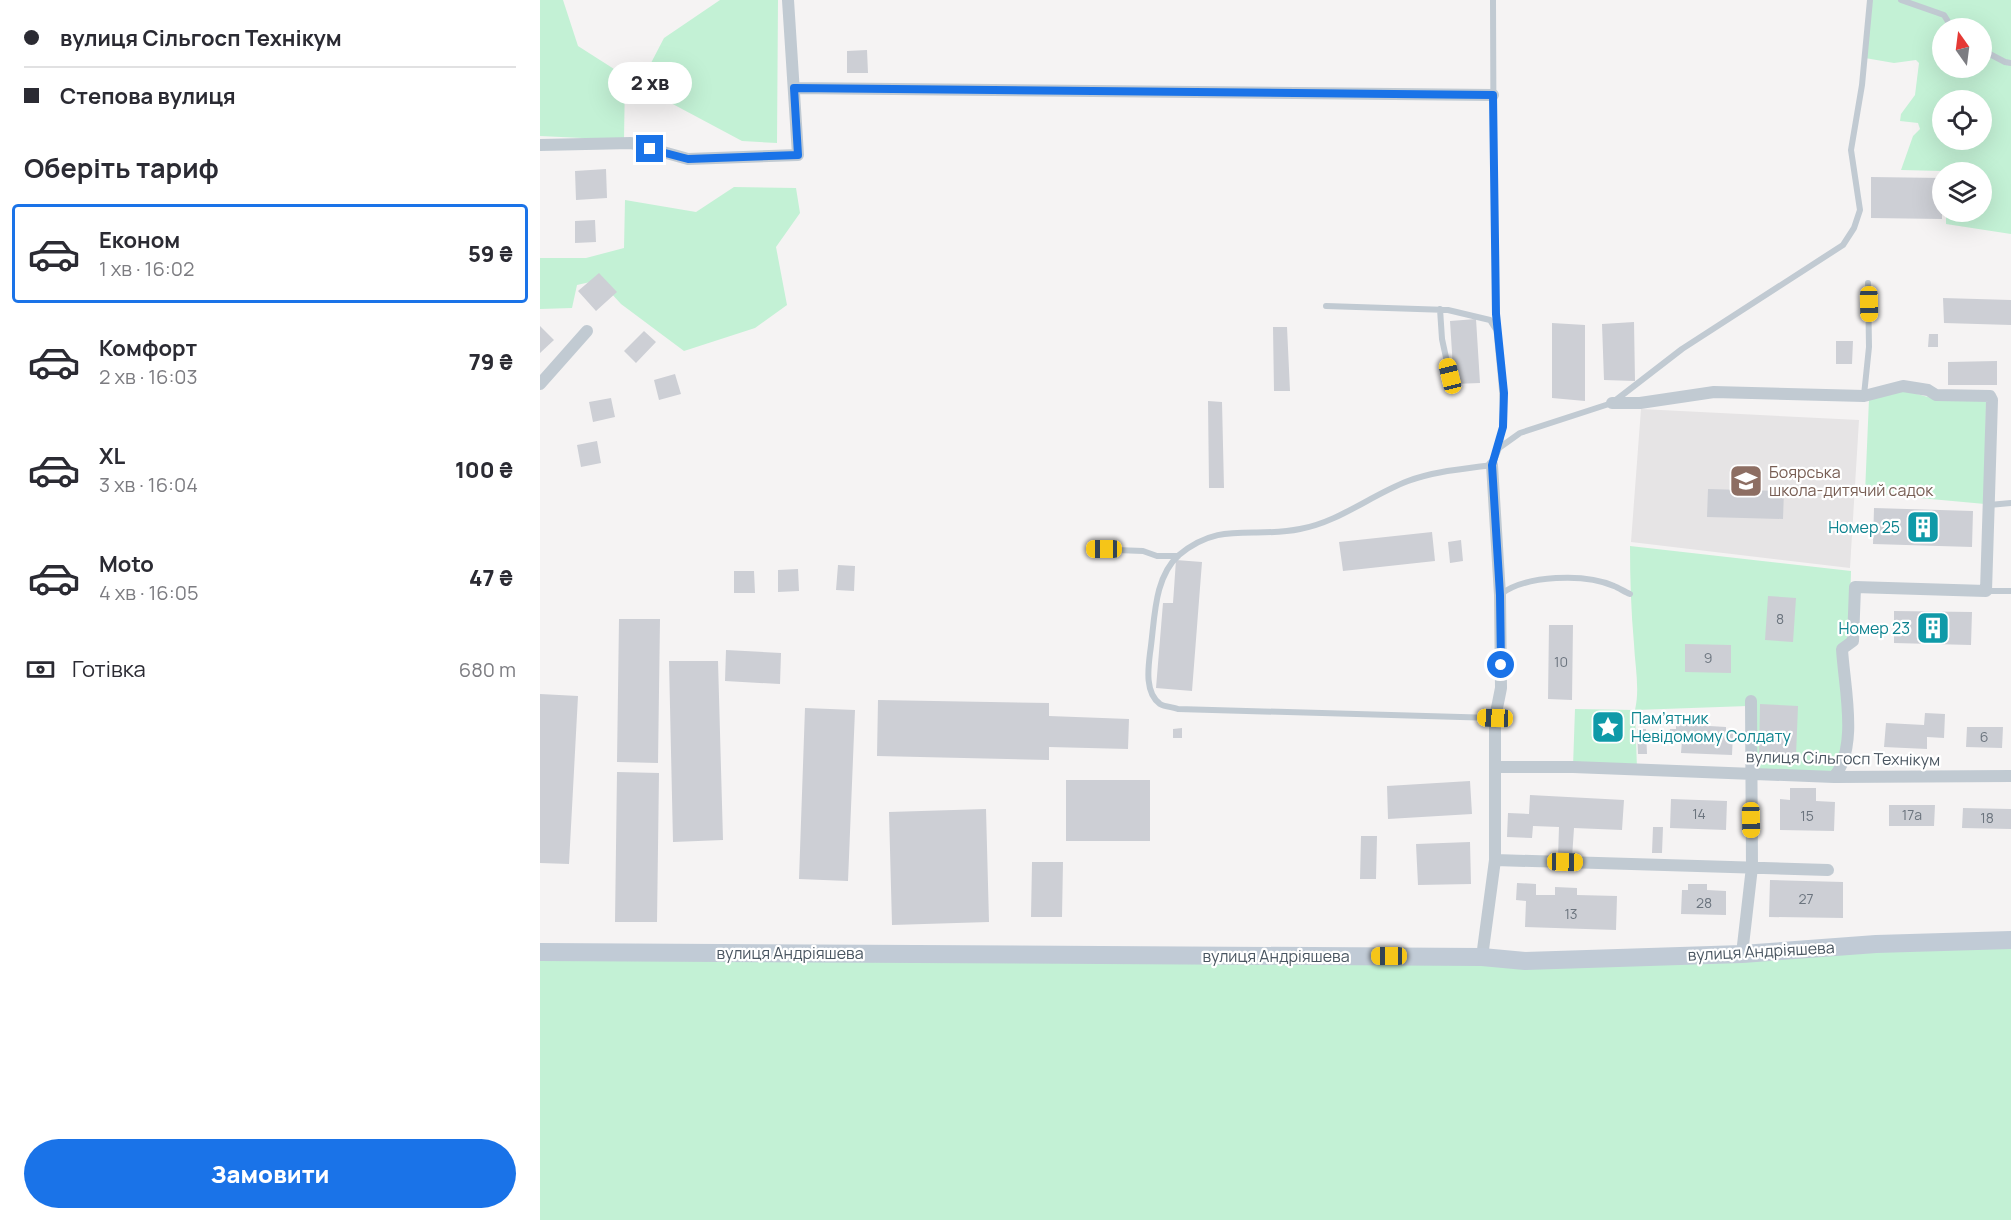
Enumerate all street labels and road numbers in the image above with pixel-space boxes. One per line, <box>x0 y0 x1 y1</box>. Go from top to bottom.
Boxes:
street label: вулиця Сільгосп Технікум <box>1746 745 1940 771</box>
street label: вулиця Андріяшева <box>1687 936 1835 966</box>
street label: вулиця Андріяшева <box>716 942 864 964</box>
street label: вулиця Андріяшева <box>1202 945 1350 967</box>

